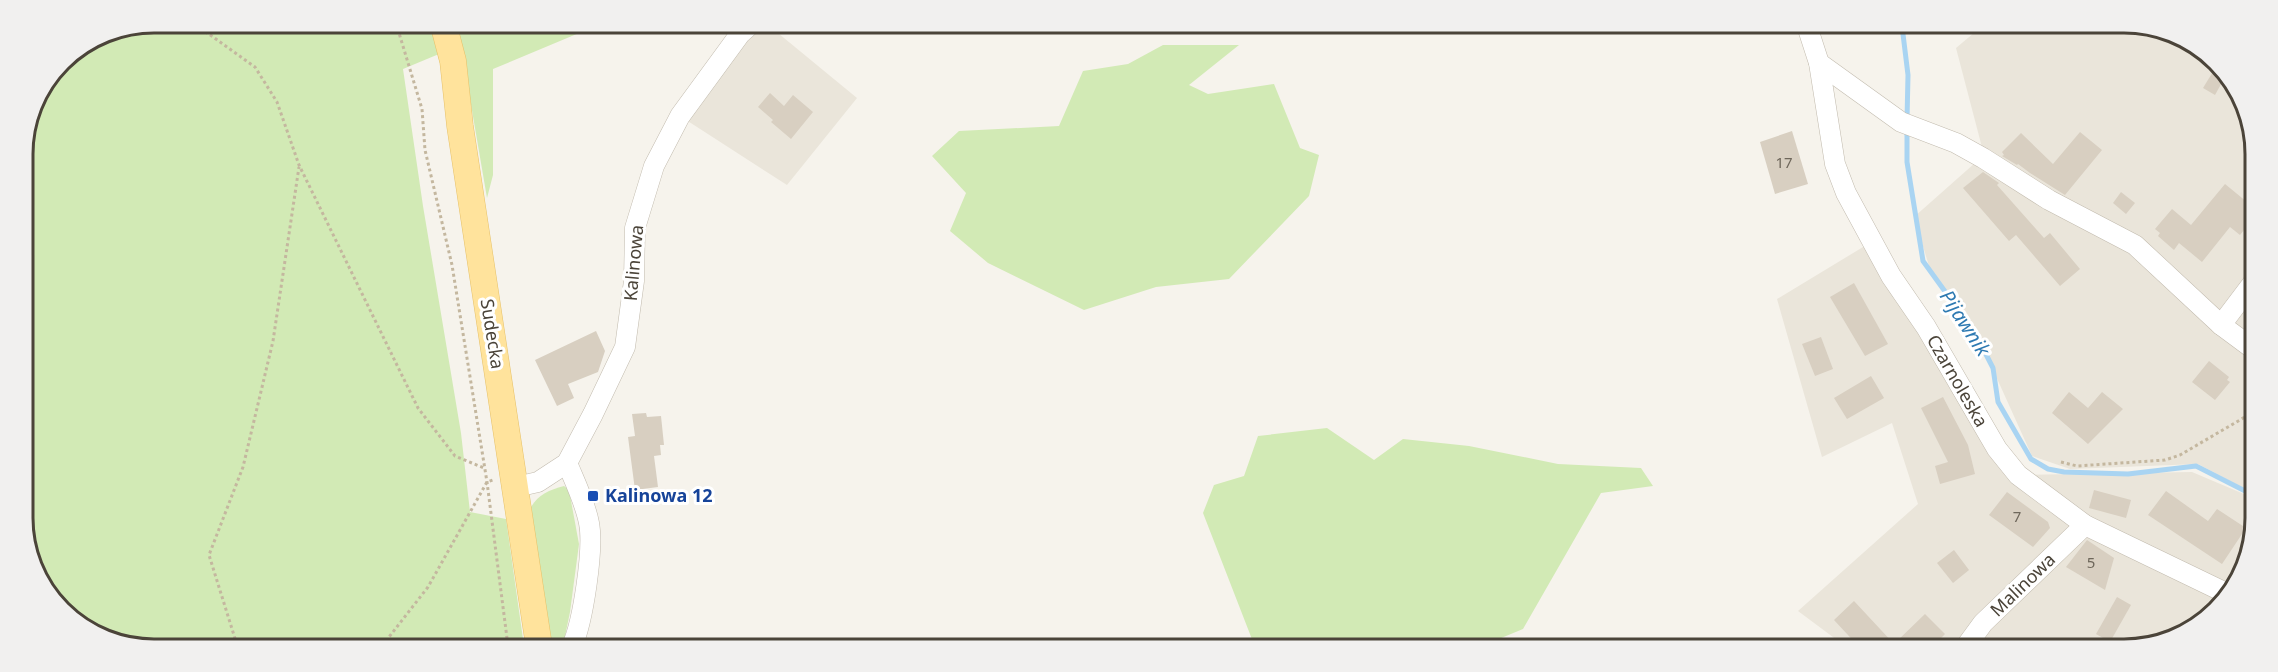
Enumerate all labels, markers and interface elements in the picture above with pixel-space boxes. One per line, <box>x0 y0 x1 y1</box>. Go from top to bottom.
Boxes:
house number: 17 <box>1775 152 1793 172</box>
street label: Kalinowa <box>618 224 648 302</box>
water label: Pijawnik <box>1934 284 1998 362</box>
street label: Sudecka <box>476 297 510 371</box>
street label: Czarnoleska <box>1922 330 1994 431</box>
place label: Kalinowa 12 <box>605 483 713 507</box>
marker: Kalinowa 12 <box>586 489 600 503</box>
house number: 7 <box>2013 506 2021 526</box>
street label: Malinowa <box>1985 547 2060 621</box>
house number: 5 <box>2087 552 2095 572</box>

